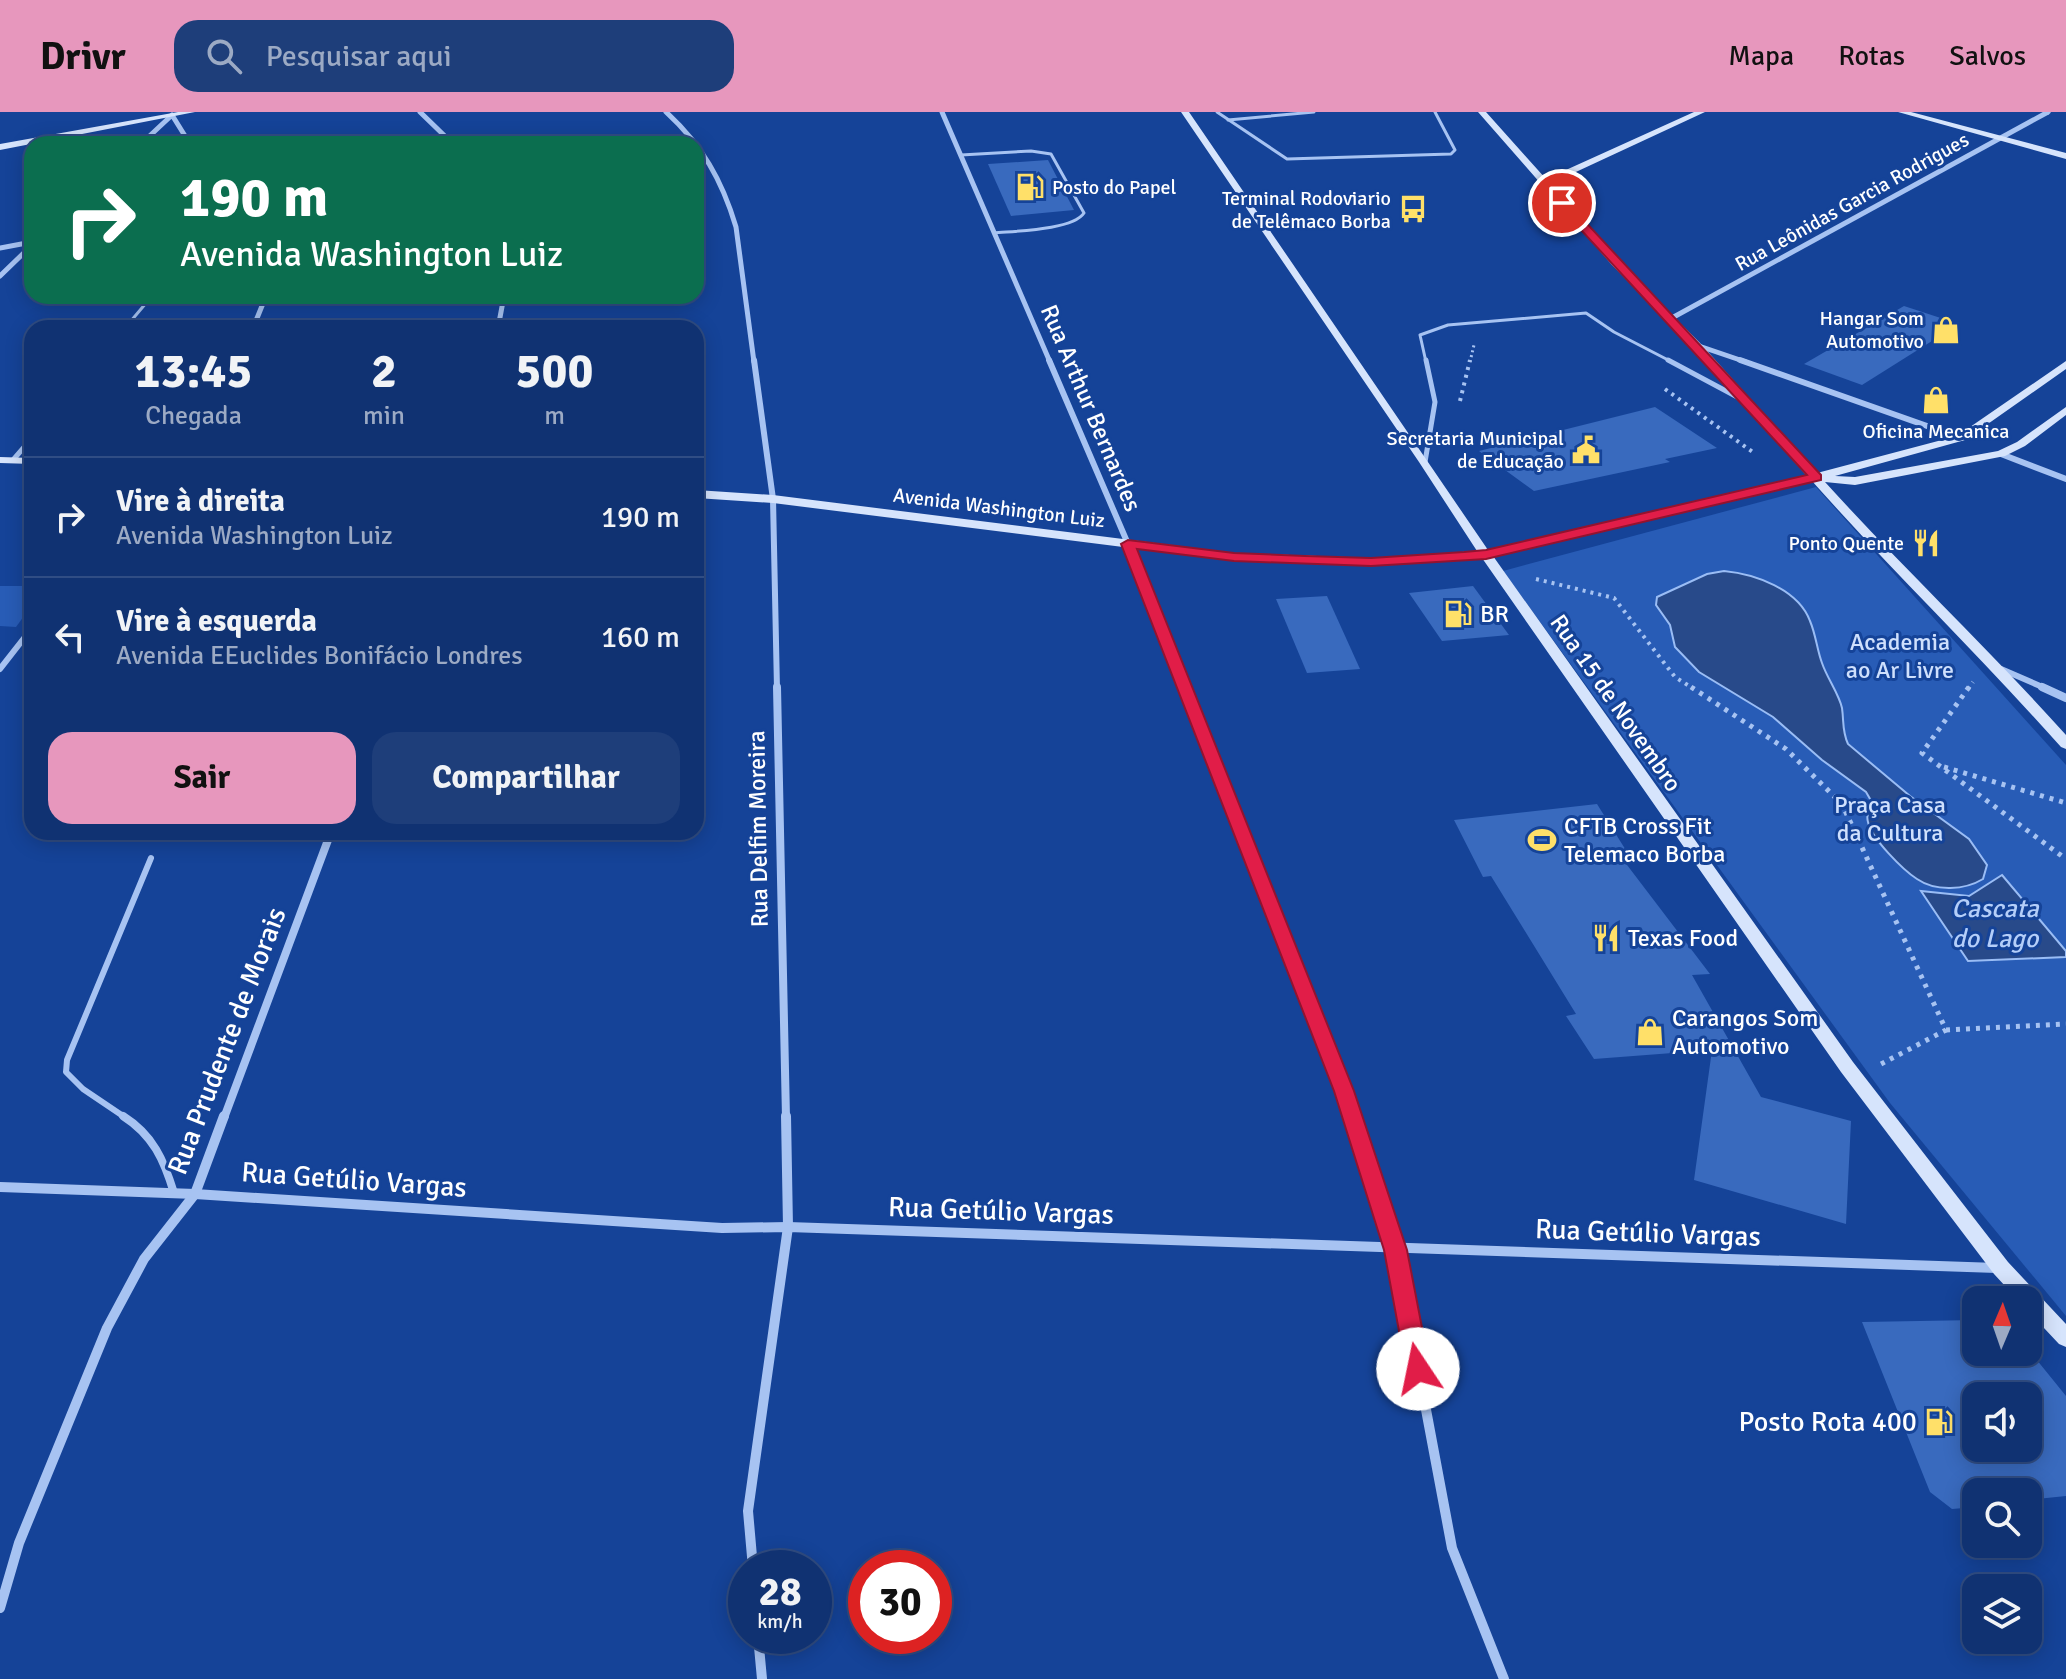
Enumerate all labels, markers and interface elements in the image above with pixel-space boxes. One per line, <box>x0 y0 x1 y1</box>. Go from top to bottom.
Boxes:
search box <box>174 20 734 92</box>
text: Drivr <box>40 33 126 80</box>
icon: search <box>202 34 246 78</box>
text: Pesquisar aqui <box>266 38 452 75</box>
text: Mapa <box>1728 39 1794 73</box>
text: Rotas <box>1838 39 1905 73</box>
text: Salvos <box>1949 39 2026 73</box>
street label: Rua Leônidas Garcia Rodrigues <box>1731 127 1973 277</box>
text: 190 m <box>180 163 328 232</box>
icon: right <box>48 168 152 272</box>
pin <box>1528 169 1596 237</box>
fuel station icon: Posto do Papel <box>1015 172 1045 202</box>
place label: Posto do Papel <box>1052 175 1177 200</box>
icon: arrive <box>1540 181 1584 225</box>
place label: Terminal Rodoviario de Telêmaco Borba <box>1222 186 1391 234</box>
bus stop icon: Terminal Rodoviario de Telêmaco Borba <box>1398 194 1428 224</box>
text: Avenida Washington Luiz <box>180 232 563 277</box>
street label: Rua Arthur Bernardes <box>1034 300 1148 516</box>
place label: Hangar Som Automotivo <box>1820 306 1924 354</box>
shop icon: Hangar Som Automotivo <box>1931 315 1961 345</box>
text: 13:45 <box>135 342 252 401</box>
text: 2 <box>371 342 397 401</box>
text: 500 <box>516 342 593 401</box>
shop icon: Oficina Mecanica <box>1921 385 1951 415</box>
text: Chegada <box>145 400 242 432</box>
text: min <box>363 400 405 432</box>
text: m <box>544 400 565 432</box>
place label: Oficina Mecanica <box>1863 419 2009 444</box>
place label: Secretaria Municipal de Educação <box>1387 426 1564 474</box>
public building icon: Secretaria Municipal de Educação <box>1571 435 1601 465</box>
text: Vire à direita <box>116 483 285 520</box>
street label: Avenida Washington Luiz <box>892 483 1106 533</box>
icon: right <box>48 495 92 539</box>
text: 190 m <box>601 499 680 536</box>
text: Avenida Washington Luiz <box>116 520 393 552</box>
restaurant icon: Ponto Quente <box>1911 528 1941 558</box>
place label: Ponto Quente <box>1789 531 1904 556</box>
fuel station icon: BR <box>1443 599 1473 629</box>
place label: BR <box>1480 599 1509 629</box>
text: Vire à esquerda <box>116 603 317 640</box>
street label: Rua 15 de Novembro <box>1544 609 1688 797</box>
icon: left <box>48 615 92 659</box>
text: 160 m <box>601 619 680 656</box>
park label: Academia ao Ar Livre <box>1846 627 1954 685</box>
text: Avenida EEuclides Bonifácio Londres <box>116 640 523 672</box>
street label: Rua Delfim Moreira <box>741 730 775 928</box>
button: Sair <box>48 732 356 824</box>
button: Compartilhar <box>372 732 680 824</box>
park label: Praça Casa da Cultura <box>1834 790 1946 848</box>
place label: CFTB Cross Fit Telemaco Borba <box>1564 811 1725 869</box>
sports icon: CFTB Cross Fit Telemaco Borba <box>1527 825 1557 855</box>
water label: Cascata do Lago <box>1951 893 2040 955</box>
street label: Rua Prudente de Morais <box>160 903 294 1179</box>
restaurant icon: Texas Food <box>1591 923 1621 953</box>
place label: Texas Food <box>1628 923 1738 953</box>
place label: Carangos Som Automotivo <box>1672 1003 1818 1061</box>
shop icon: Carangos Som Automotivo <box>1635 1017 1665 1047</box>
street label: Rua Getúlio Vargas <box>240 1155 468 1205</box>
street label: Rua Getúlio Vargas <box>888 1190 1114 1232</box>
street label: Rua Getúlio Vargas <box>1535 1212 1761 1254</box>
north arrow <box>1962 1286 2042 1366</box>
map controls <box>1962 1286 2042 1654</box>
position arrow <box>1376 1327 1460 1411</box>
button: sound <box>1962 1382 2042 1462</box>
place label: Posto Rota 400 <box>1739 1405 1917 1439</box>
fuel station icon: Posto Rota 400 <box>1924 1407 1954 1437</box>
button: search <box>1962 1478 2042 1558</box>
speed limit sign: 30 <box>848 1550 952 1654</box>
text: 28 <box>758 1567 802 1617</box>
button: layers <box>1962 1574 2042 1654</box>
text: km/h <box>757 1609 803 1634</box>

